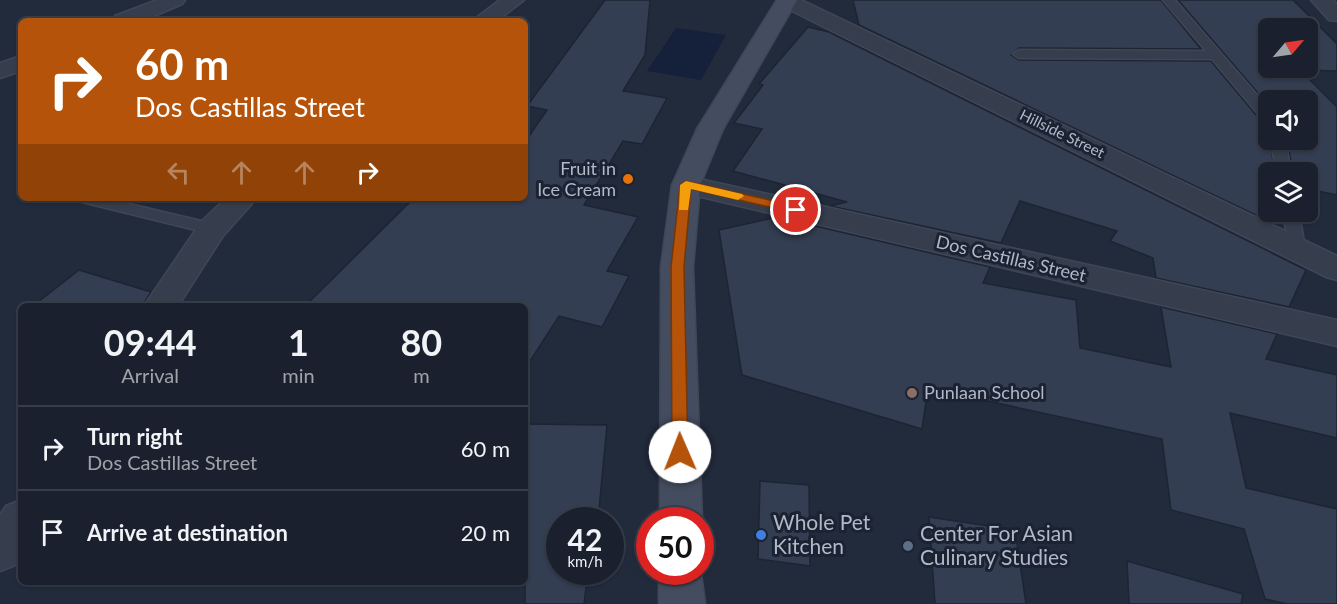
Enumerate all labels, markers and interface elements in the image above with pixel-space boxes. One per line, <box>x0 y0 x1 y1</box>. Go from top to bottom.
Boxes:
north arrow <box>1258 18 1318 78</box>
map controls <box>1258 18 1318 222</box>
text: 60 m <box>135 39 229 89</box>
icon: right <box>36 42 114 120</box>
text: Dos Castillas Street <box>135 90 365 123</box>
button: sound <box>1258 90 1318 150</box>
street label: Hillside Street <box>1017 105 1108 162</box>
icon: left <box>162 156 195 189</box>
icon: ahead <box>225 156 258 189</box>
icon: ahead <box>288 156 321 189</box>
icon: right <box>351 156 384 189</box>
place label: Fruit in Ice Cream <box>537 157 616 200</box>
button: layers <box>1258 162 1318 222</box>
marker: Fruit in Ice Cream <box>621 172 635 186</box>
pin <box>770 184 821 235</box>
icon: arrive <box>779 193 812 226</box>
street label: Dos Castillas Street <box>934 230 1089 286</box>
text: 09:44 <box>104 320 197 364</box>
text: 1 <box>288 320 309 364</box>
text: 80 <box>400 320 442 364</box>
text: Arrival <box>121 363 179 387</box>
text: min <box>282 363 315 387</box>
text: m <box>413 363 430 387</box>
place label: Punlaan School <box>924 381 1045 403</box>
marker: Punlaan School <box>905 386 919 400</box>
position arrow <box>648 420 712 484</box>
text: Turn right <box>87 423 182 450</box>
icon: right <box>36 432 69 465</box>
text: 60 m <box>461 435 510 462</box>
text: Dos Castillas Street <box>87 450 257 474</box>
speed limit sign: 50 <box>636 507 714 585</box>
place label: Whole Pet Kitchen <box>773 509 871 558</box>
icon: arrive <box>36 516 69 549</box>
text: Arrive at destination <box>87 519 288 546</box>
text: 20 m <box>461 519 510 546</box>
place label: Center For Asian Culinary Studies <box>920 520 1073 569</box>
text: 42 <box>568 521 602 557</box>
marker: Whole Pet Kitchen <box>754 528 768 542</box>
marker: Center For Asian Culinary Studies <box>901 539 915 553</box>
text: km/h <box>567 552 603 570</box>

